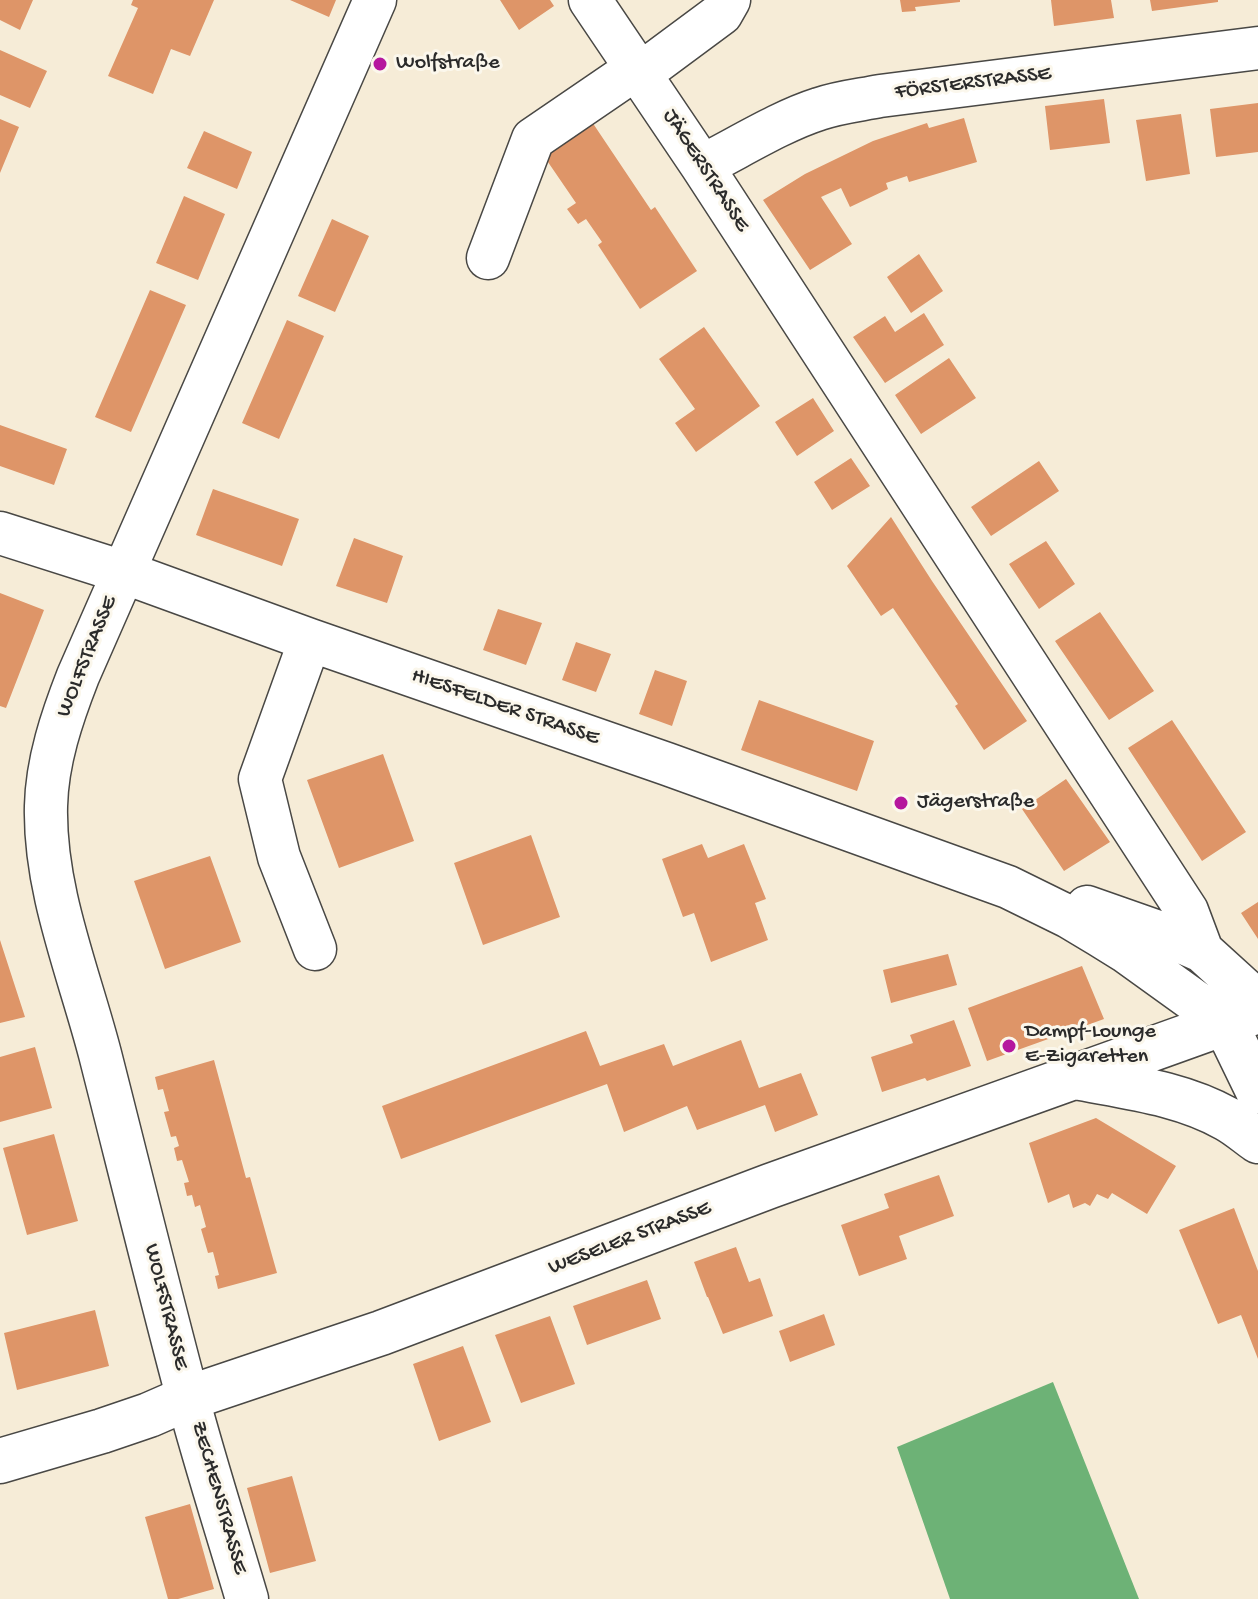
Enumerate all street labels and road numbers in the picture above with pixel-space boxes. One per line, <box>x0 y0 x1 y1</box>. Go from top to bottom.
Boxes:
street label: FÖRSTERSTRASSE <box>893 61 1053 107</box>
street label: JÄGERSTRASSE <box>656 105 754 237</box>
street label: WOLFSTRASSE <box>52 592 124 722</box>
street label: HIESFELDER STRASSE <box>408 663 602 753</box>
street label: WESELER STRASSE <box>545 1196 715 1282</box>
street label: WOLFSTRASSE <box>137 1241 193 1373</box>
street label: ZECHENSTRASSE <box>184 1419 252 1577</box>

